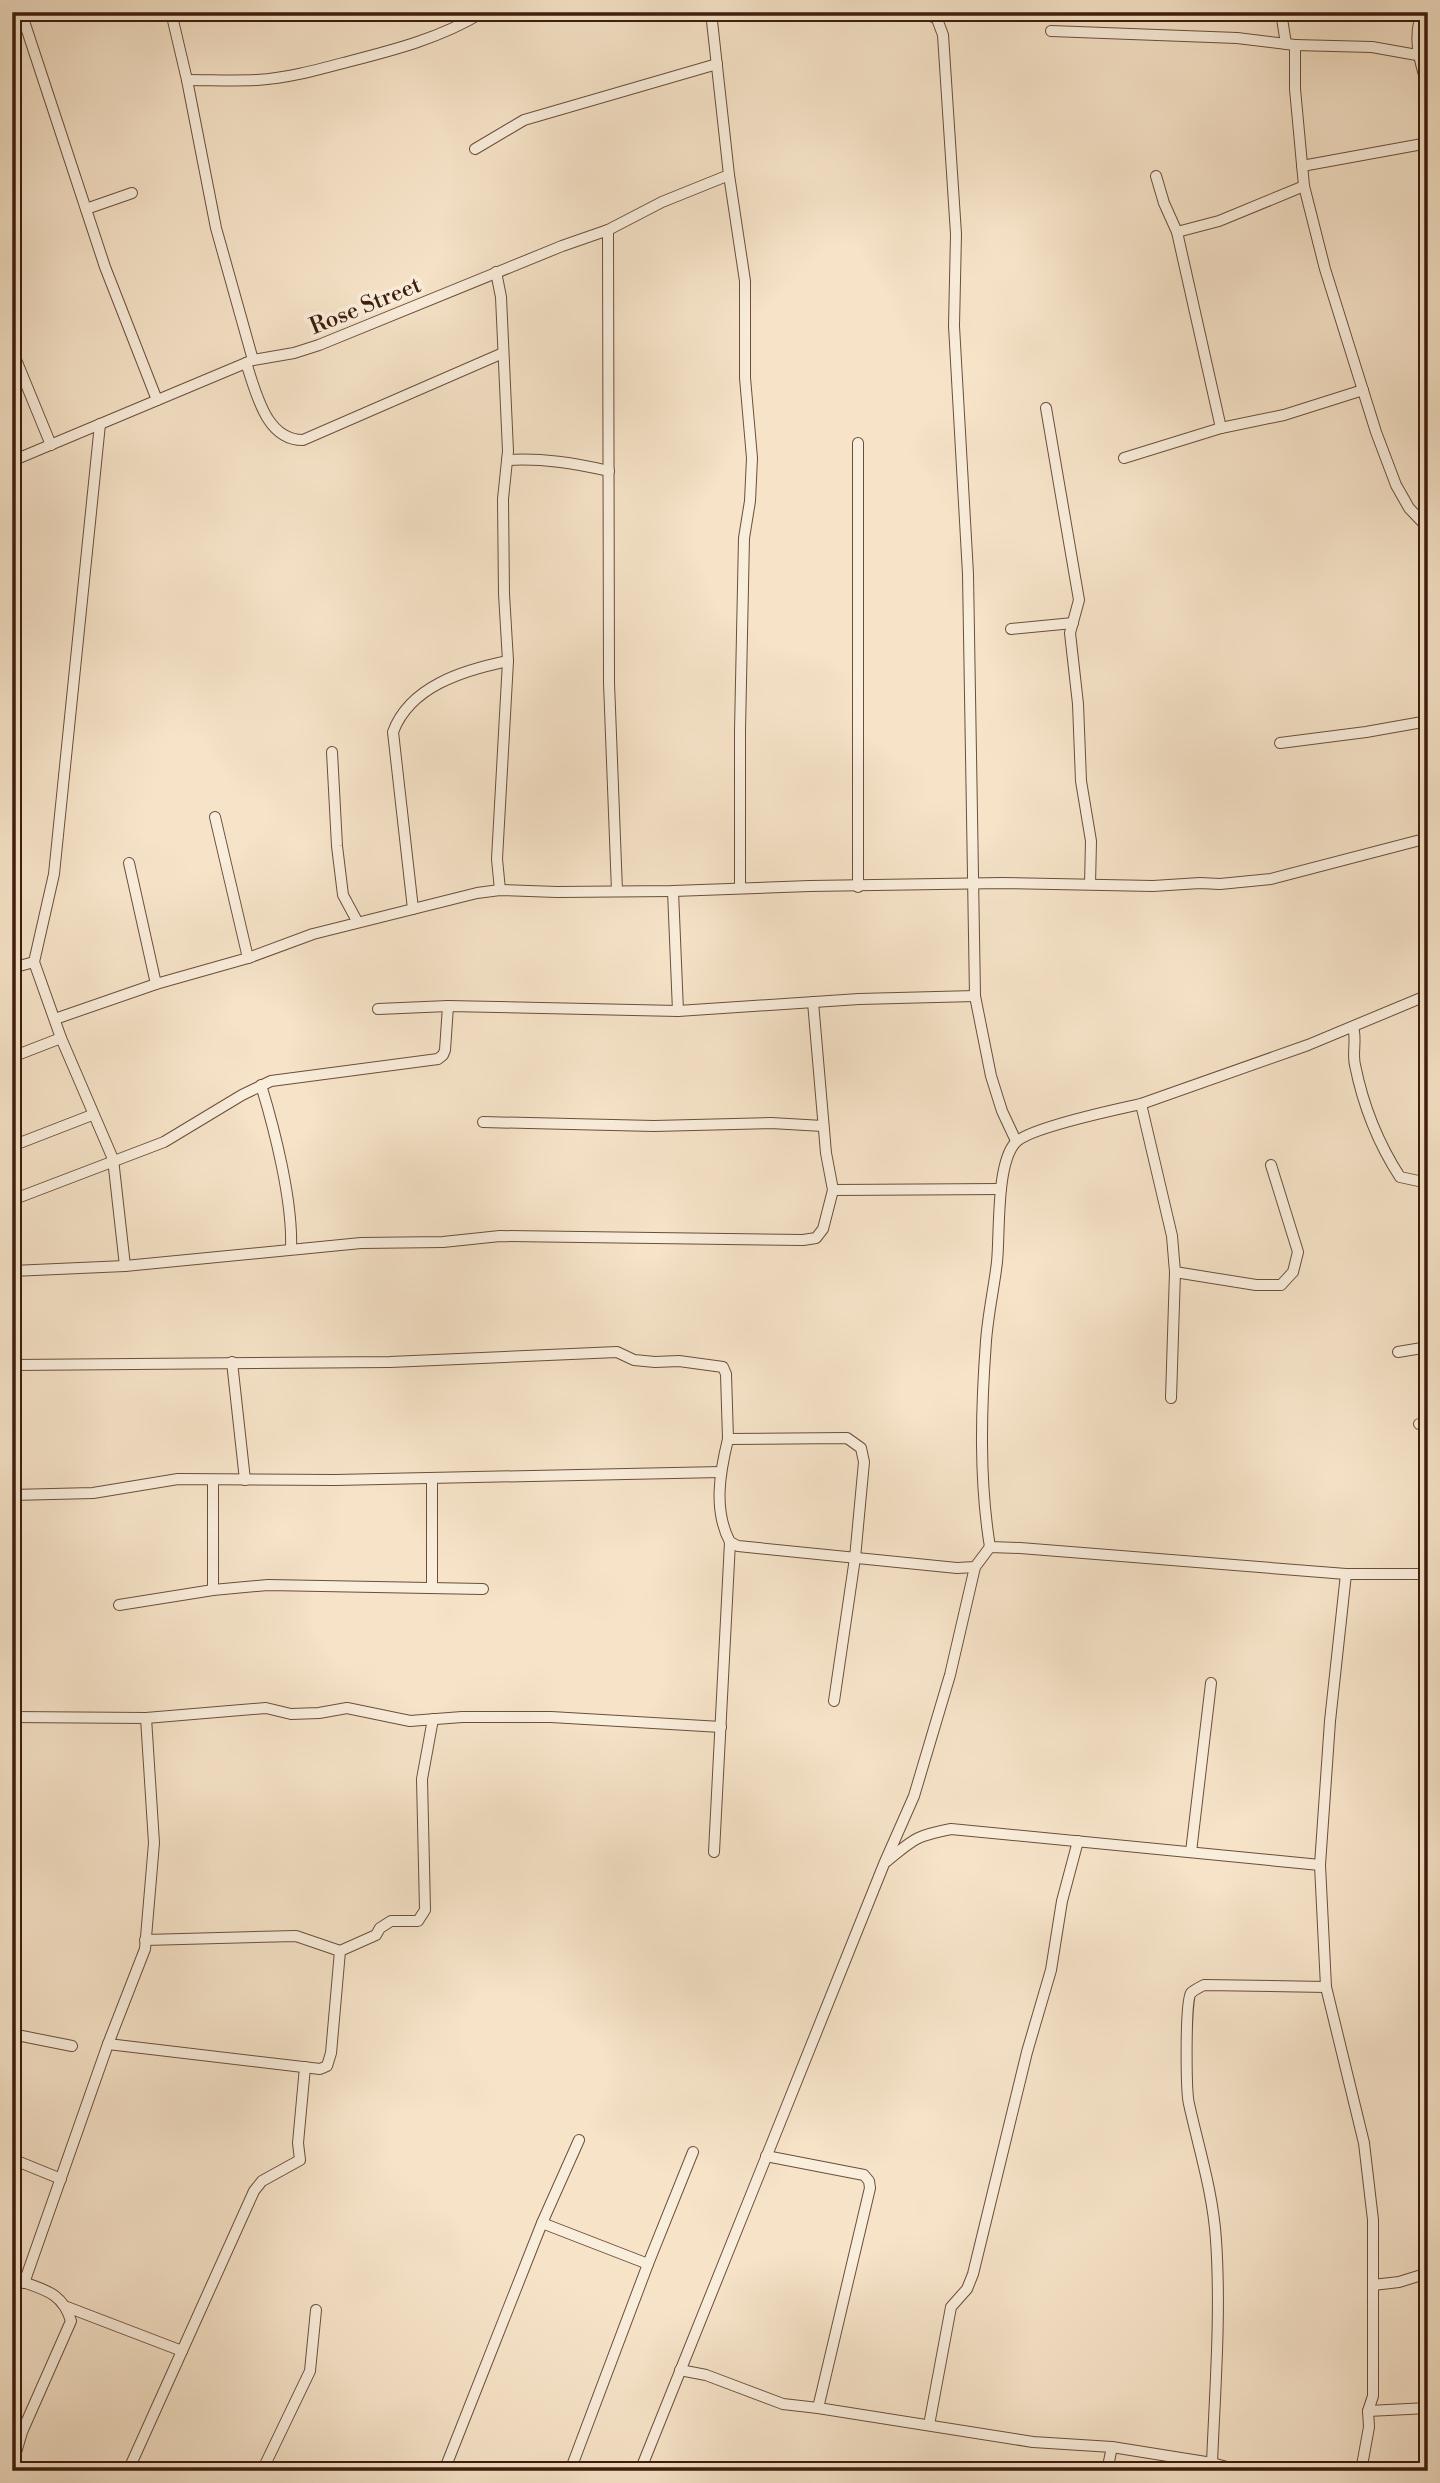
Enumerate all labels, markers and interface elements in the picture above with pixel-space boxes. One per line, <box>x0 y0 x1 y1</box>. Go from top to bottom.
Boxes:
street label: Rose Street <box>306 271 425 341</box>

